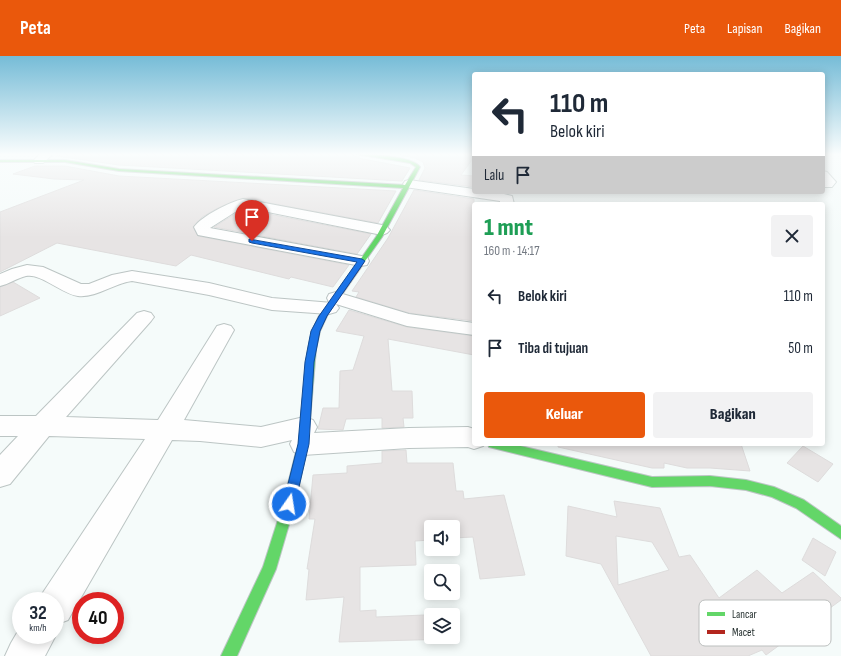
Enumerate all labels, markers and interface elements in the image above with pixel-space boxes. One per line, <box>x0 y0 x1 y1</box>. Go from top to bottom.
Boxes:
text: Peta <box>20 17 51 40</box>
text: Peta <box>684 20 705 37</box>
text: Lapisan <box>727 20 762 37</box>
text: Bagikan <box>784 20 821 37</box>
text: 110 m <box>550 87 608 120</box>
icon: left <box>484 88 536 140</box>
text: Belok kiri <box>550 121 605 142</box>
icon: arrive <box>512 164 534 186</box>
text: Lalu <box>484 166 504 185</box>
pin <box>235 200 269 241</box>
icon: arrive <box>241 206 263 228</box>
text: 1 mnt <box>484 213 533 242</box>
button: close <box>771 215 813 257</box>
text: 160 m · 14:17 <box>484 243 539 259</box>
icon: left <box>484 285 506 307</box>
text: Belok kiri <box>518 287 567 306</box>
text: 110 m <box>784 287 813 306</box>
icon: arrive <box>484 337 506 359</box>
text: Tiba di tujuan <box>518 339 588 358</box>
text: 50 m <box>788 339 813 358</box>
button: Keluar <box>484 392 645 438</box>
button: Bagikan <box>653 392 813 438</box>
position arrow <box>268 483 310 525</box>
map controls <box>424 520 460 644</box>
button: sound <box>424 520 460 556</box>
button: search <box>424 564 460 600</box>
speed limit sign: 40 <box>72 592 124 644</box>
legend <box>699 600 831 646</box>
text: 32 <box>29 601 47 625</box>
button: layers <box>424 608 460 644</box>
text: Lancar <box>732 608 757 621</box>
text: km/h <box>29 622 47 634</box>
text: Macet <box>732 626 756 639</box>

